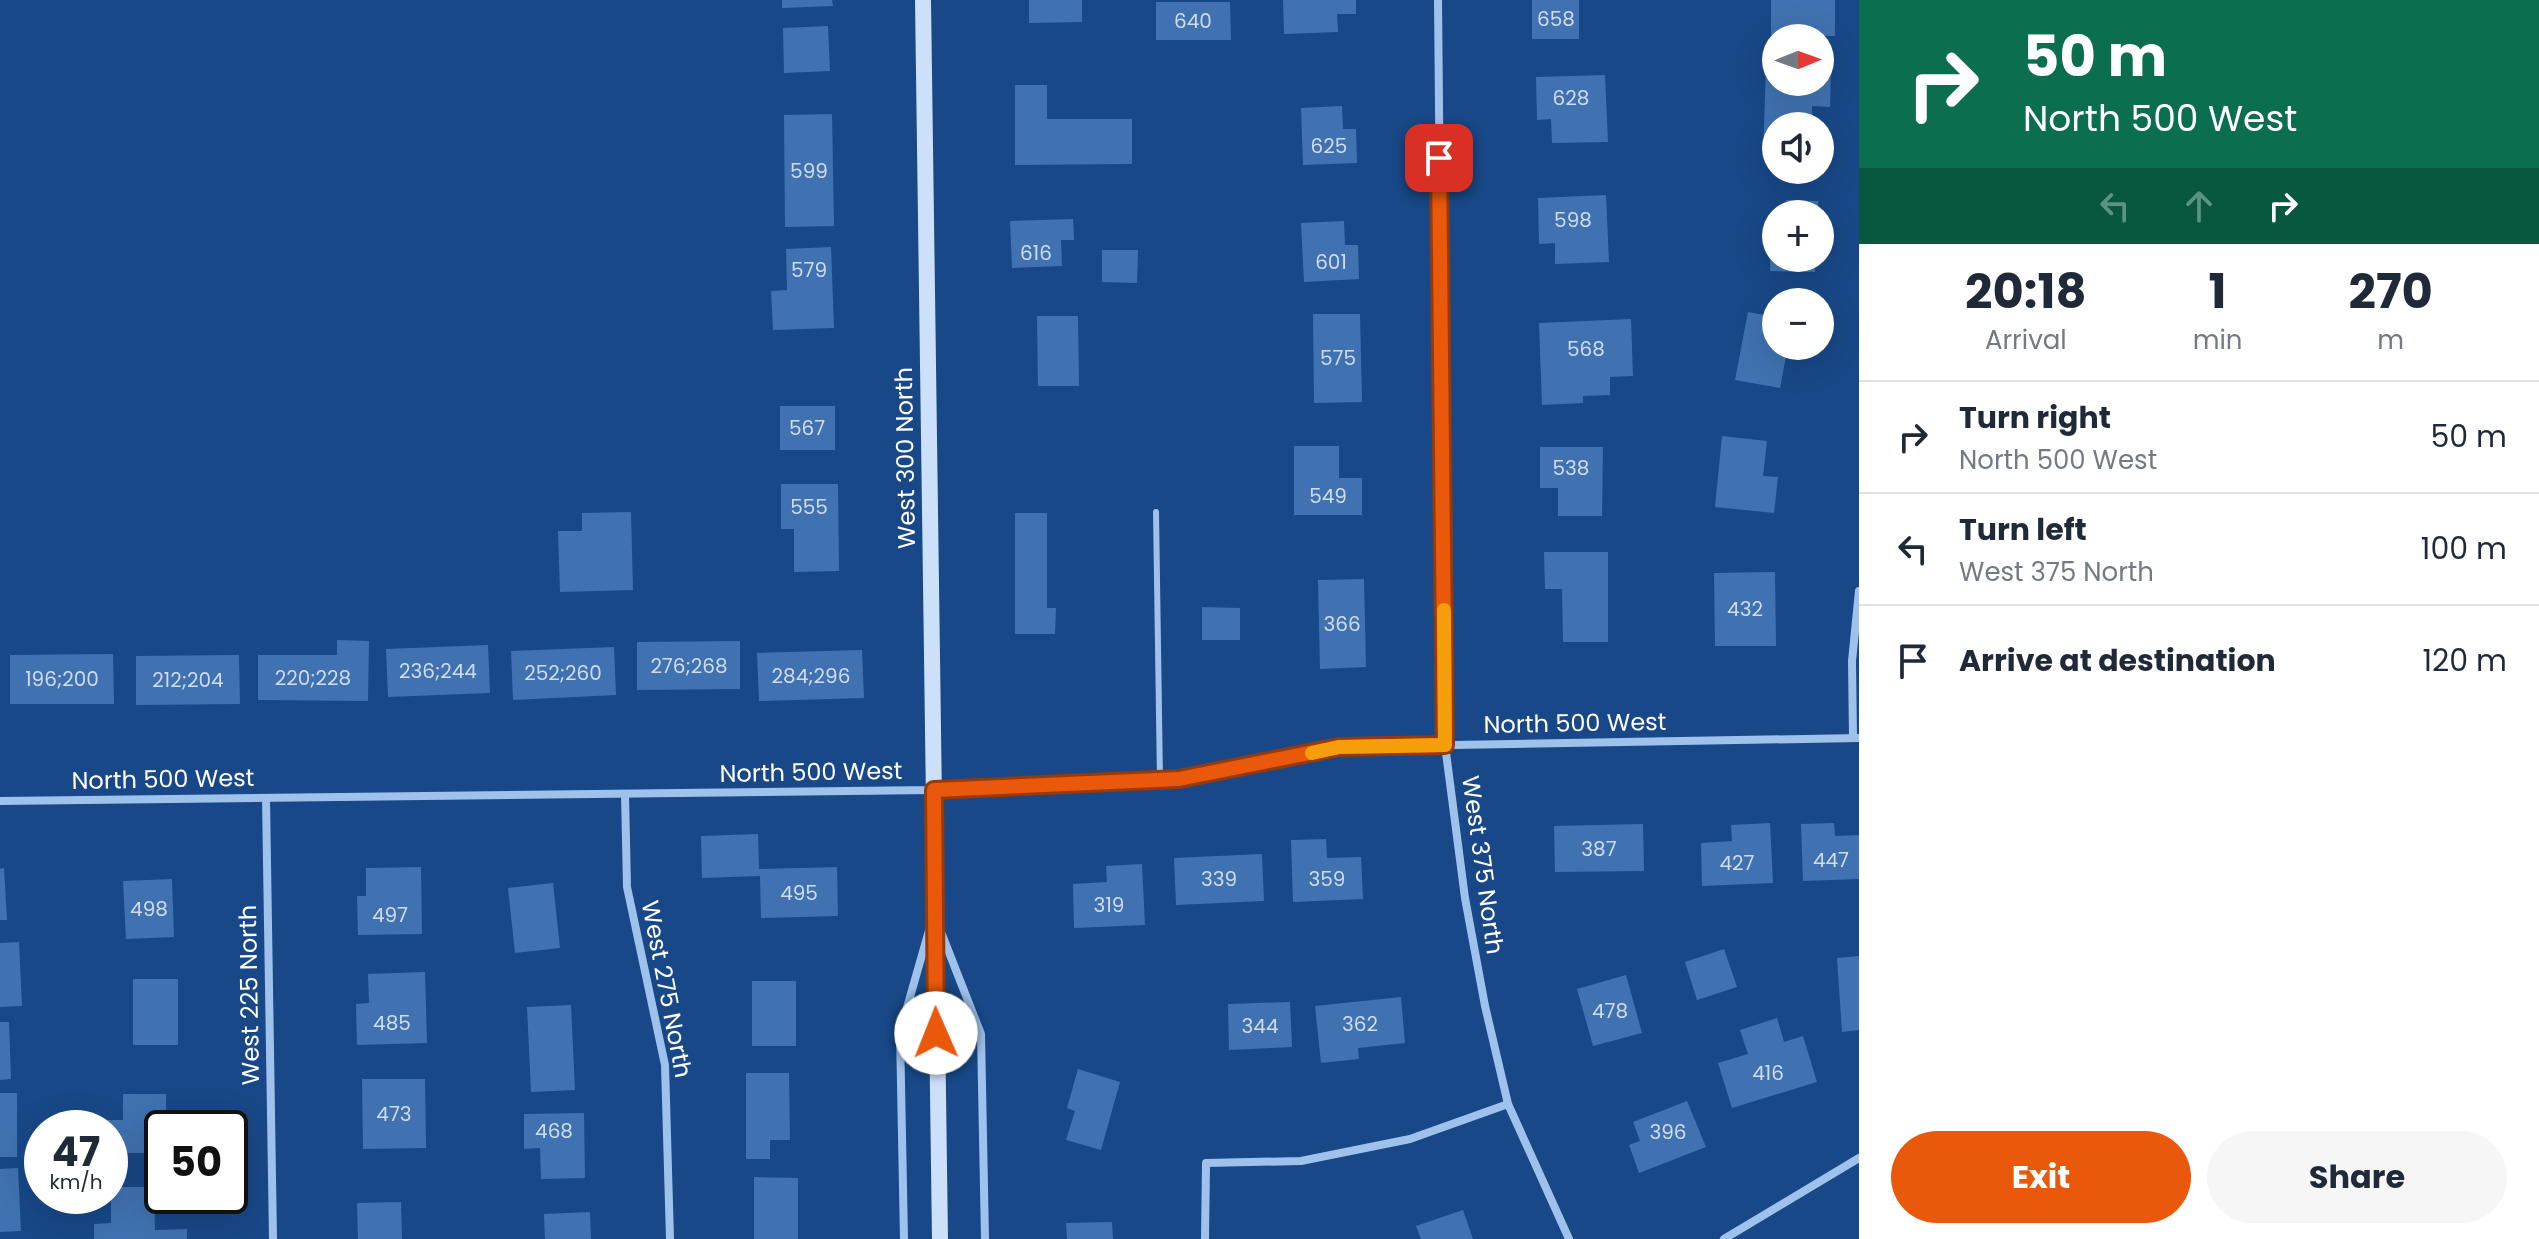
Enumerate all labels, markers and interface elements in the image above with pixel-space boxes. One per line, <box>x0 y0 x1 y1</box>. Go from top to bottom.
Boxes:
house number: 658 <box>1537 5 1575 33</box>
house number: 640 <box>1174 7 1212 35</box>
text: 50 m <box>2023 17 2167 96</box>
north arrow <box>1762 24 1834 96</box>
map controls <box>1762 24 1834 360</box>
icon: right <box>1891 32 1995 136</box>
house number: 628 <box>1553 84 1589 112</box>
text: North 500 West <box>2023 93 2297 144</box>
button: sound <box>1762 112 1834 184</box>
pin <box>1405 124 1473 192</box>
house number: 625 <box>1311 132 1347 160</box>
icon: arrive <box>1417 136 1461 180</box>
house number: 599 <box>790 157 828 185</box>
icon: left <box>2093 184 2137 228</box>
icon: ahead <box>2177 184 2221 228</box>
icon: right <box>2261 184 2305 228</box>
button: + <box>1762 200 1834 272</box>
house number: 598 <box>1554 206 1592 234</box>
house number: 616 <box>1020 239 1052 267</box>
house number: 601 <box>1315 248 1347 276</box>
house number: 579 <box>791 256 827 284</box>
text: 20:18 <box>1965 258 2087 325</box>
text: 1 <box>2209 258 2227 325</box>
text: 270 <box>2349 258 2433 325</box>
button: − <box>1762 288 1834 360</box>
text: Arrival <box>1985 322 2067 358</box>
text: min <box>2193 322 2242 358</box>
text: m <box>2377 322 2404 358</box>
house number: 568 <box>1567 335 1605 363</box>
house number: 575 <box>1320 344 1356 372</box>
street label: West 300 North <box>887 367 923 549</box>
text: Turn right <box>1959 396 2111 439</box>
house number: 567 <box>789 414 825 442</box>
icon: right <box>1891 415 1935 459</box>
text: 50 m <box>2430 415 2507 458</box>
text: North 500 West <box>1959 442 2157 478</box>
house number: 538 <box>1553 454 1589 482</box>
house number: 549 <box>1309 482 1347 510</box>
house number: 555 <box>790 493 828 521</box>
text: Turn left <box>1959 508 2087 551</box>
icon: left <box>1891 527 1935 571</box>
text: 100 m <box>2421 527 2507 570</box>
text: West 375 North <box>1959 554 2154 590</box>
house number: 432 <box>1727 595 1763 623</box>
house number: 366 <box>1323 610 1361 638</box>
icon: arrive <box>1891 639 1935 683</box>
text: Arrive at destination <box>1959 639 2276 682</box>
text: 120 m <box>2422 639 2507 682</box>
house number: 276;268 <box>650 652 728 680</box>
house number: 236;244 <box>399 657 477 685</box>
house number: 252;260 <box>524 659 602 687</box>
house number: 284;296 <box>772 662 850 690</box>
house number: 220;228 <box>275 664 351 692</box>
house number: 196;200 <box>25 665 99 693</box>
house number: 212;204 <box>152 666 224 694</box>
street label: North 500 West <box>1483 705 1667 741</box>
street label: North 500 West <box>719 754 903 790</box>
street label: North 500 West <box>71 761 255 797</box>
street label: West 375 North <box>1454 774 1512 956</box>
house number: 387 <box>1581 835 1617 863</box>
house number: 447 <box>1813 846 1849 874</box>
house number: 427 <box>1720 849 1755 877</box>
house number: 339 <box>1201 865 1237 893</box>
house number: 359 <box>1309 865 1345 893</box>
house number: 495 <box>780 879 818 907</box>
house number: 319 <box>1094 891 1124 919</box>
house number: 498 <box>130 895 168 923</box>
street label: West 275 North <box>634 898 700 1080</box>
house number: 497 <box>372 901 408 929</box>
street label: West 225 North <box>231 905 267 1085</box>
position arrow <box>894 991 978 1075</box>
house number: 478 <box>1592 997 1628 1025</box>
house number: 485 <box>373 1009 411 1037</box>
house number: 362 <box>1342 1010 1378 1038</box>
house number: 344 <box>1242 1012 1278 1040</box>
house number: 416 <box>1752 1059 1784 1087</box>
house number: 473 <box>376 1100 412 1128</box>
speed limit sign: 50 <box>144 1110 248 1214</box>
house number: 468 <box>535 1117 573 1145</box>
house number: 396 <box>1649 1118 1687 1146</box>
text: 47 <box>52 1124 100 1180</box>
button: Exit <box>1891 1131 2191 1223</box>
button: Share <box>2207 1131 2507 1223</box>
text: km/h <box>49 1168 103 1196</box>

